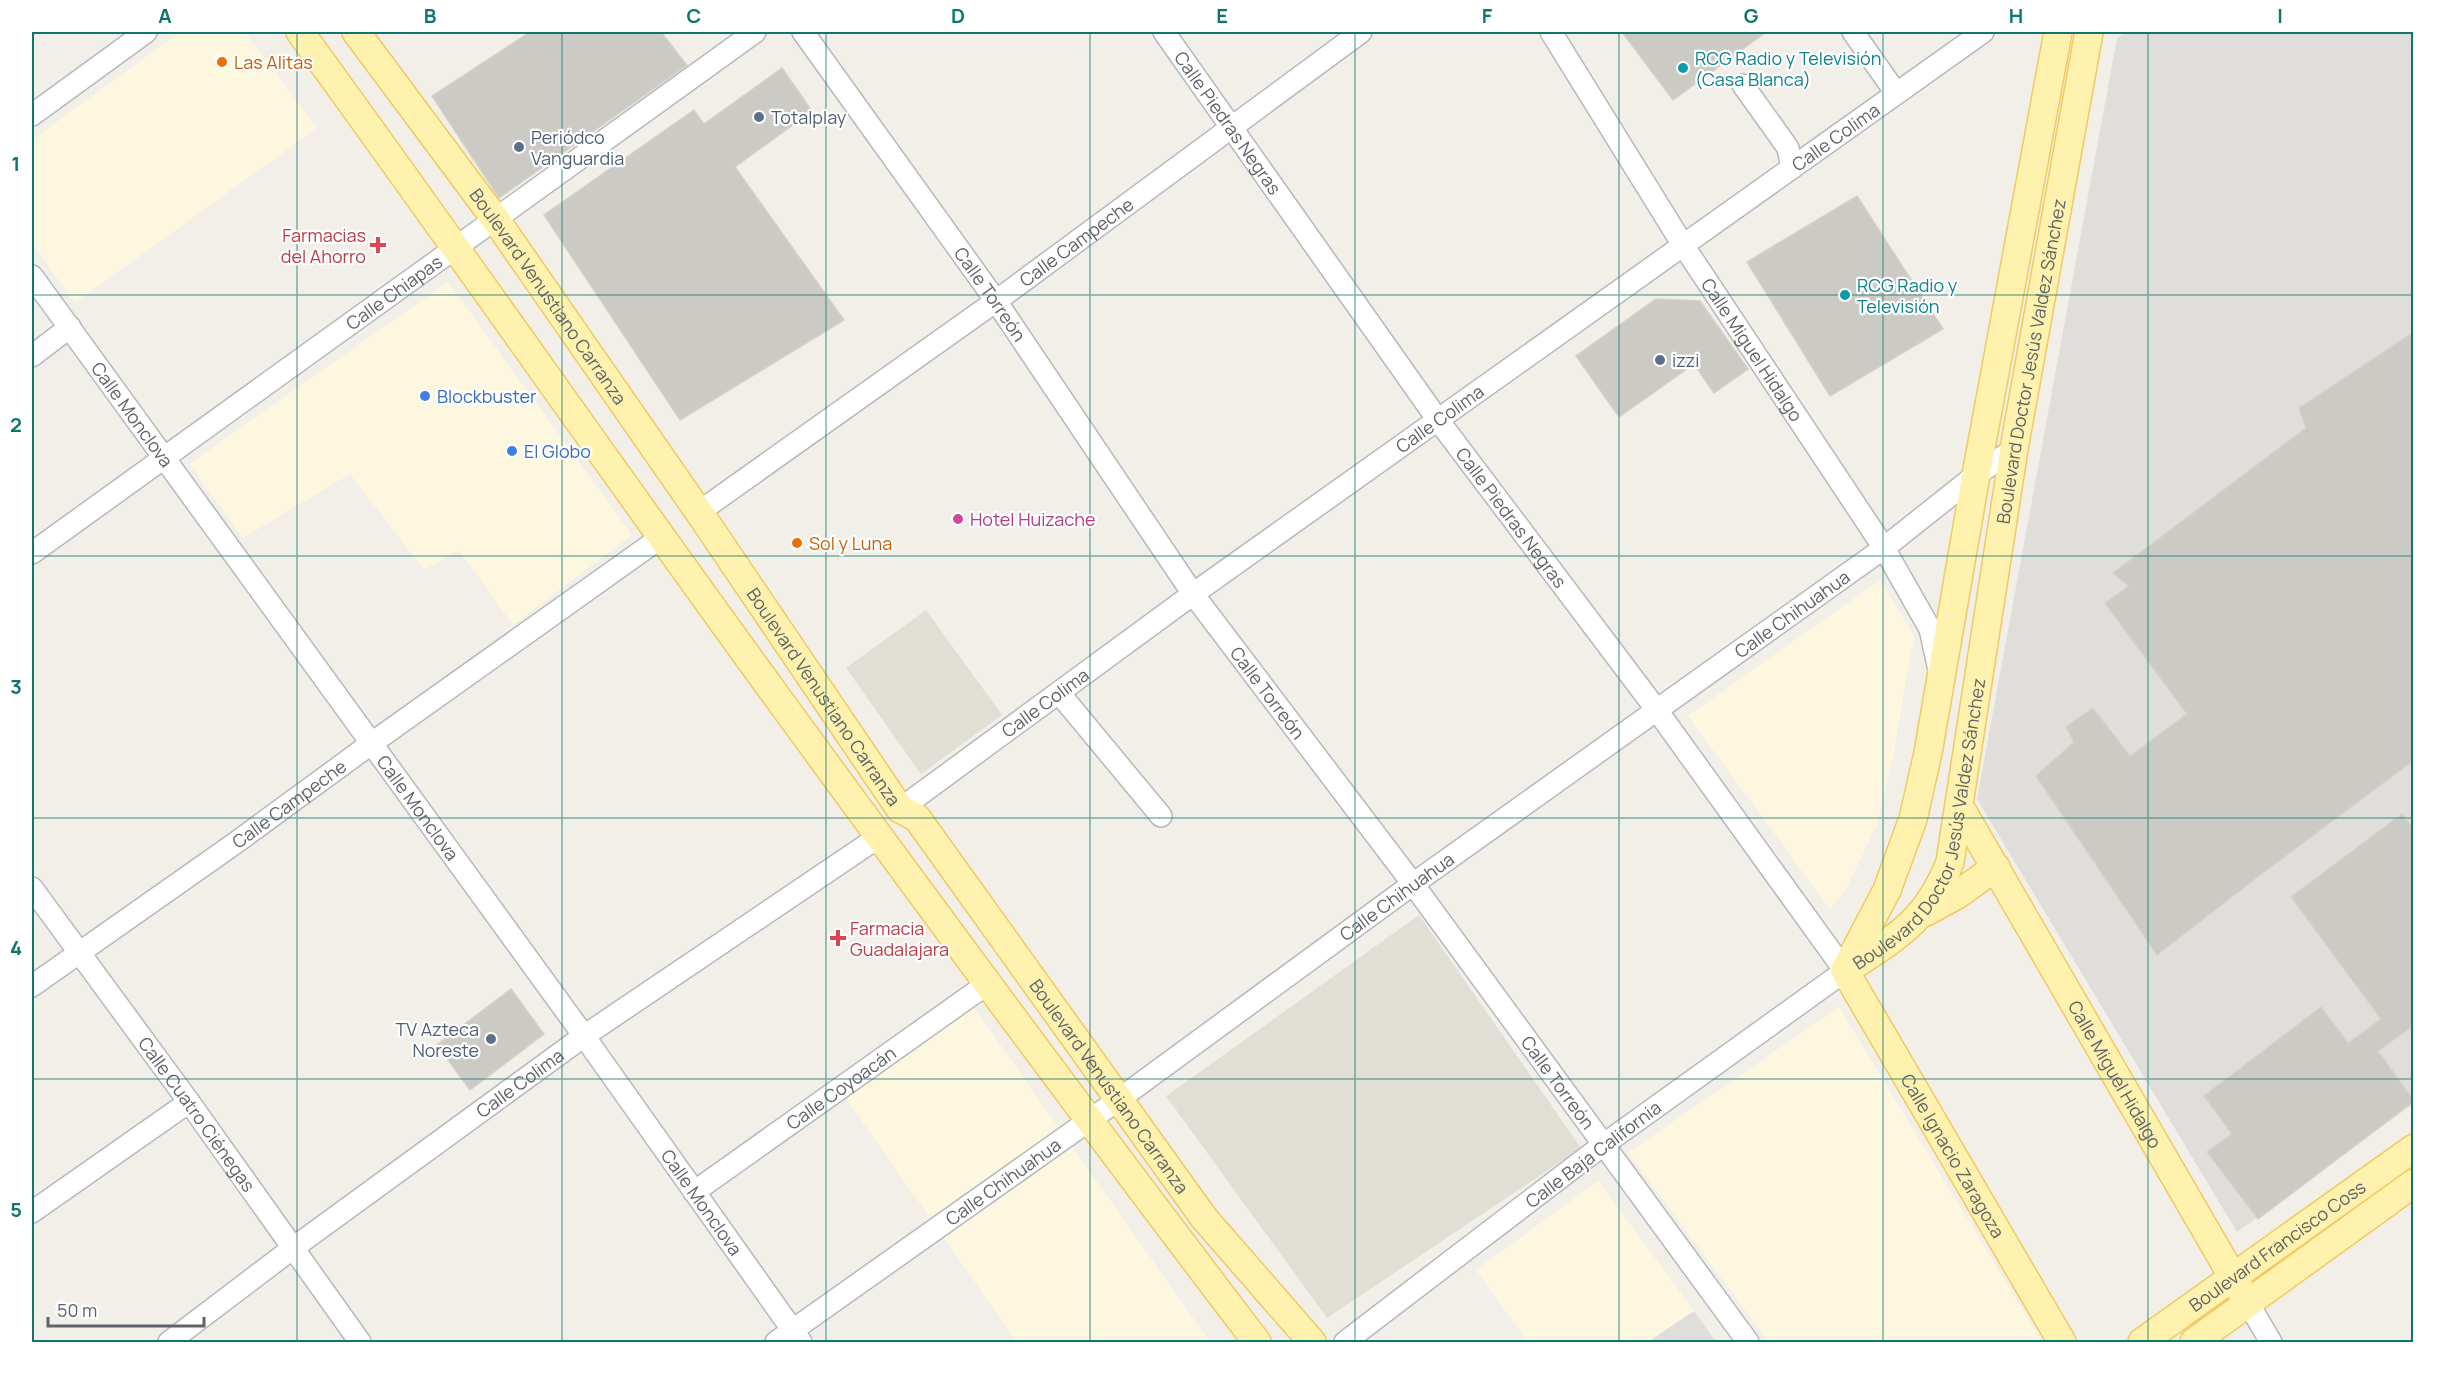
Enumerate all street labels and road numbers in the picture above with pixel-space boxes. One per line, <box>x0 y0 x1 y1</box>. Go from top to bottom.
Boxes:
street label: Calle Piedras Negras <box>1169 46 1287 199</box>
street label: Calle Colima <box>1787 97 1884 176</box>
street label: Boulevard Venustiano Carranza <box>464 183 632 409</box>
street label: Calle Campeche <box>1014 192 1138 292</box>
street label: Boulevard Doctor Jesús Valdez Sánchez <box>1991 197 2071 525</box>
street label: Calle Torreón <box>949 242 1032 346</box>
street label: Calle Chiapas <box>341 249 447 335</box>
street label: Calle Miguel Hidalgo <box>1696 273 1809 426</box>
street label: Calle Monclova <box>86 357 179 472</box>
street label: Calle Colima <box>1391 379 1488 458</box>
street label: Calle Piedras Negras <box>1451 442 1572 592</box>
street label: Calle Chihuahua <box>1730 564 1854 663</box>
street label: Boulevard Venustiano Carranza <box>742 583 906 810</box>
street label: Calle Torreón <box>1225 642 1311 744</box>
street label: Calle Colima <box>997 662 1094 743</box>
street label: Boulevard Doctor Jesús Valdez Sánchez <box>1848 676 1990 975</box>
street label: Calle Monclova <box>372 750 464 865</box>
street label: Calle Campeche <box>227 754 351 854</box>
street label: Calle Chihuahua <box>1334 847 1459 946</box>
street label: Boulevard Venustiano Carranza <box>1024 974 1195 1198</box>
street label: Calle Miguel Hidalgo <box>2063 996 2168 1153</box>
street label: Calle Torreón <box>1516 1031 1600 1134</box>
street label: Calle Cuatro Ciénegas <box>133 1032 261 1196</box>
street label: Calle Coyoacán <box>781 1041 900 1135</box>
street label: Calle Colima <box>471 1043 568 1123</box>
street label: Calle Ignacio Zaragoza <box>1896 1069 2010 1242</box>
street label: Calle Baja California <box>1520 1095 1666 1213</box>
street label: Calle Chihuahua <box>940 1132 1065 1231</box>
street label: Calle Monclova <box>656 1144 748 1260</box>
street label: Boulevard Francisco Coss <box>2184 1174 2370 1317</box>

